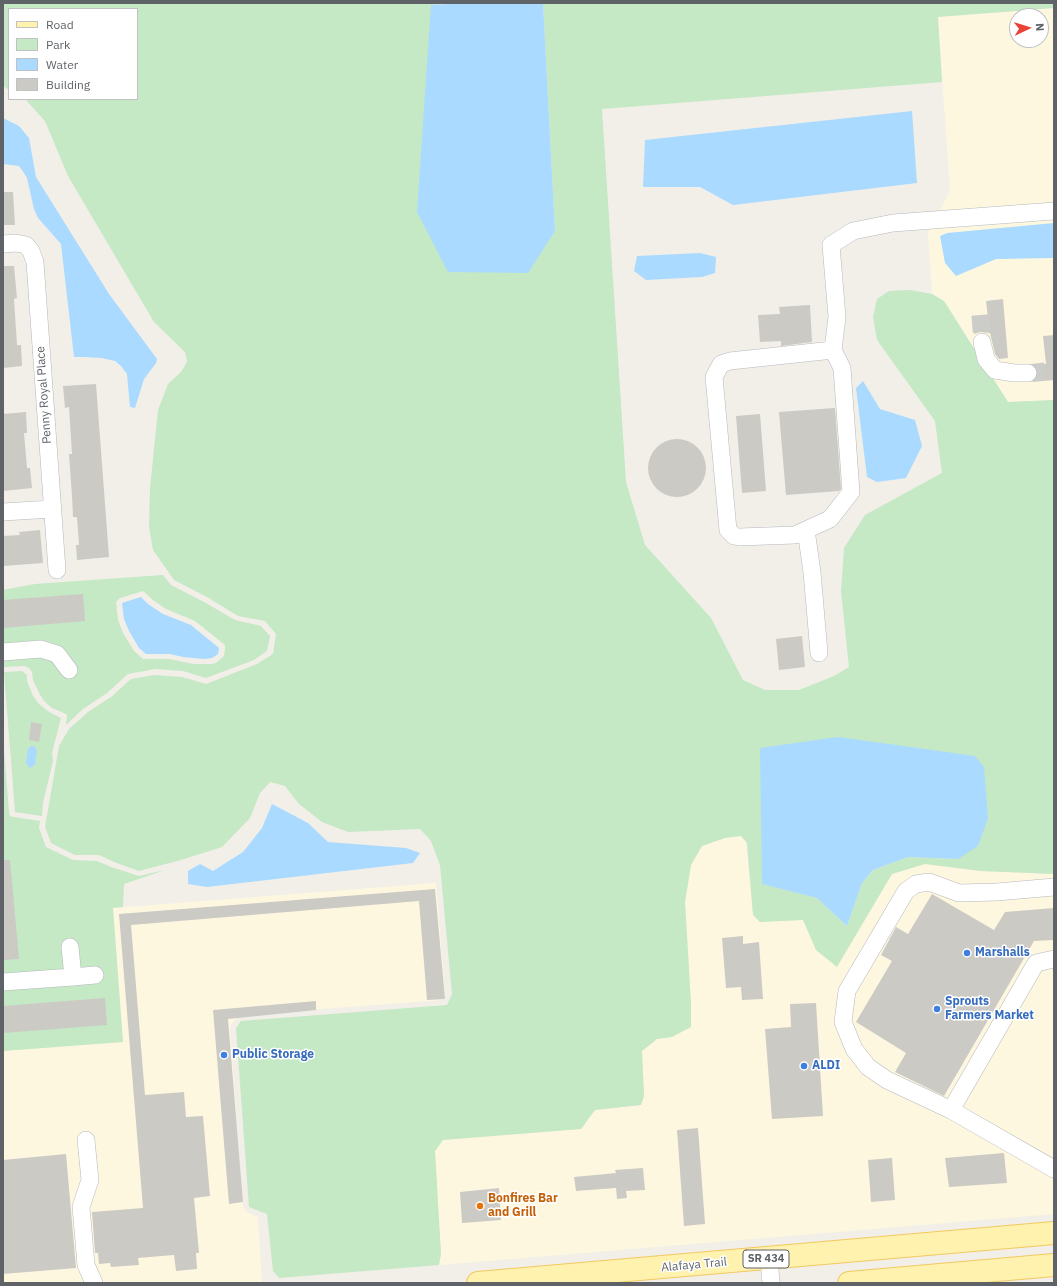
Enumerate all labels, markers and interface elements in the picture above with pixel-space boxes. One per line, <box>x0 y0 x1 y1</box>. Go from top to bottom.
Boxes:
legend <box>8 8 138 100</box>
north arrow <box>1009 8 1049 48</box>
text: Road <box>46 17 74 32</box>
text: N <box>1033 23 1047 32</box>
text: Park <box>46 37 70 52</box>
text: Water <box>46 57 78 72</box>
text: Building <box>46 77 90 92</box>
street label: Penny Royal Place <box>33 346 55 444</box>
place label: Marshalls <box>975 946 1030 960</box>
marker: Marshalls <box>962 948 972 958</box>
place label: Sprouts Farmers Market <box>945 995 1034 1023</box>
marker: Sprouts Farmers Market <box>932 1004 942 1014</box>
place label: Public Storage <box>232 1048 314 1062</box>
marker: Public Storage <box>219 1050 229 1060</box>
place label: ALDI <box>812 1059 840 1073</box>
marker: ALDI <box>799 1061 809 1071</box>
place label: Bonfires Bar and Grill <box>488 1192 558 1220</box>
marker: Bonfires Bar and Grill <box>475 1201 485 1211</box>
road number: SR 434 <box>743 1250 789 1268</box>
street label: Alafaya Trail <box>660 1255 728 1275</box>

